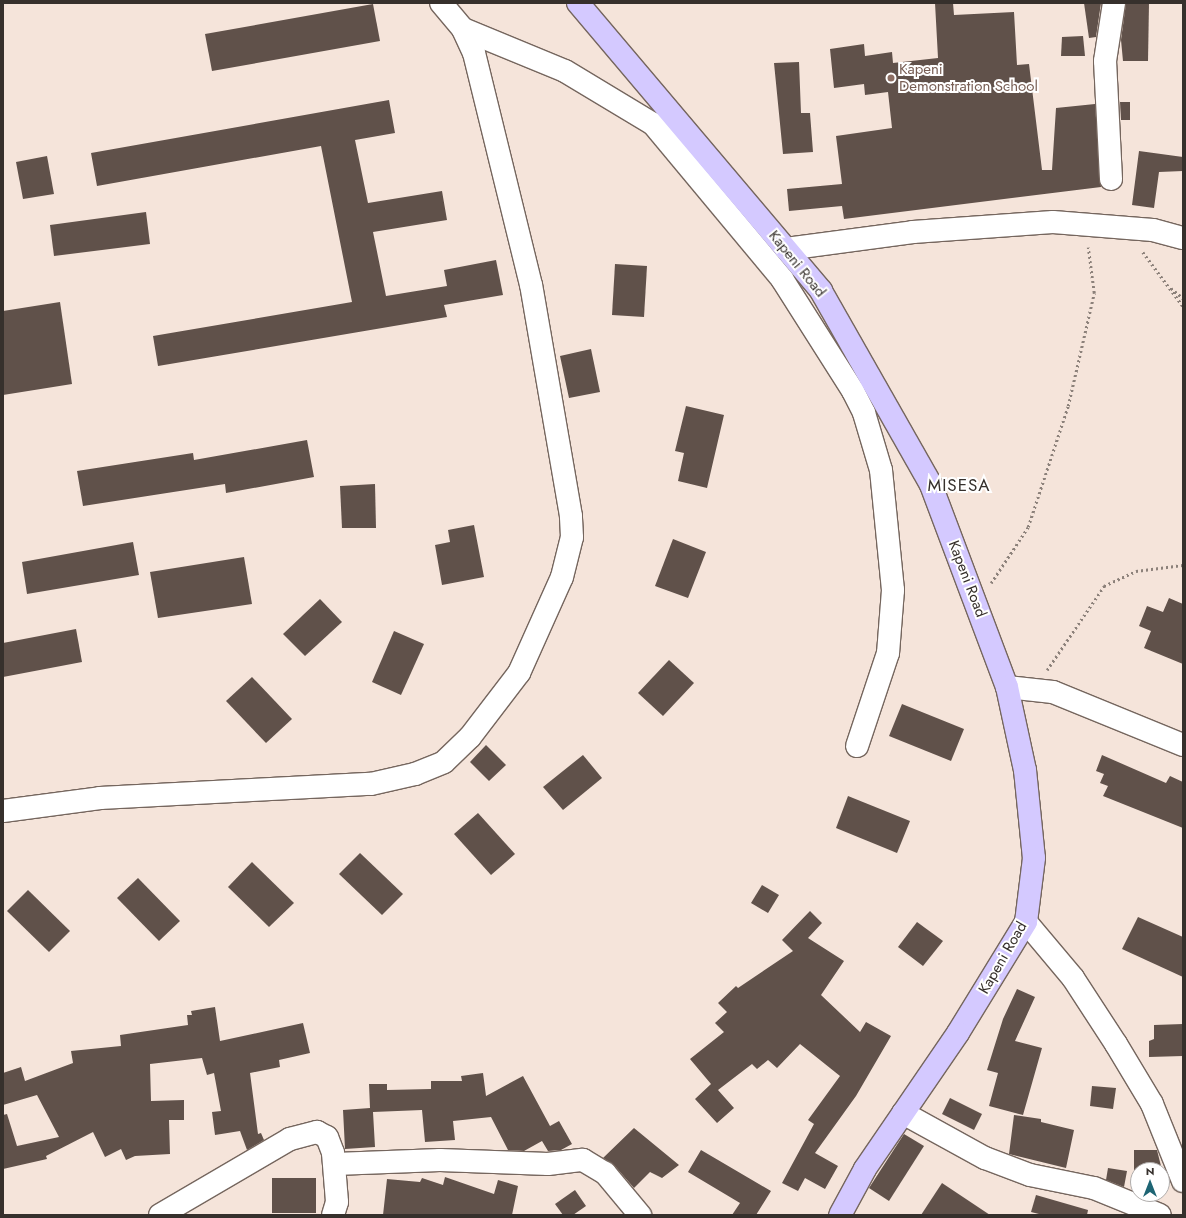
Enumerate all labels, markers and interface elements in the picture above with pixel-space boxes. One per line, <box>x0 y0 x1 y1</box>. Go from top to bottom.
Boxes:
place label: Kapeni Demonstration School <box>899 60 1038 95</box>
marker: Kapeni Demonstration School <box>886 73 896 83</box>
street label: Kapeni Road <box>765 227 829 301</box>
district label: MISESA <box>927 476 991 496</box>
street label: Kapeni Road <box>944 538 990 620</box>
street label: Kapeni Road <box>975 919 1031 997</box>
north arrow <box>1130 1162 1170 1202</box>
text: N <box>1146 1163 1154 1179</box>

